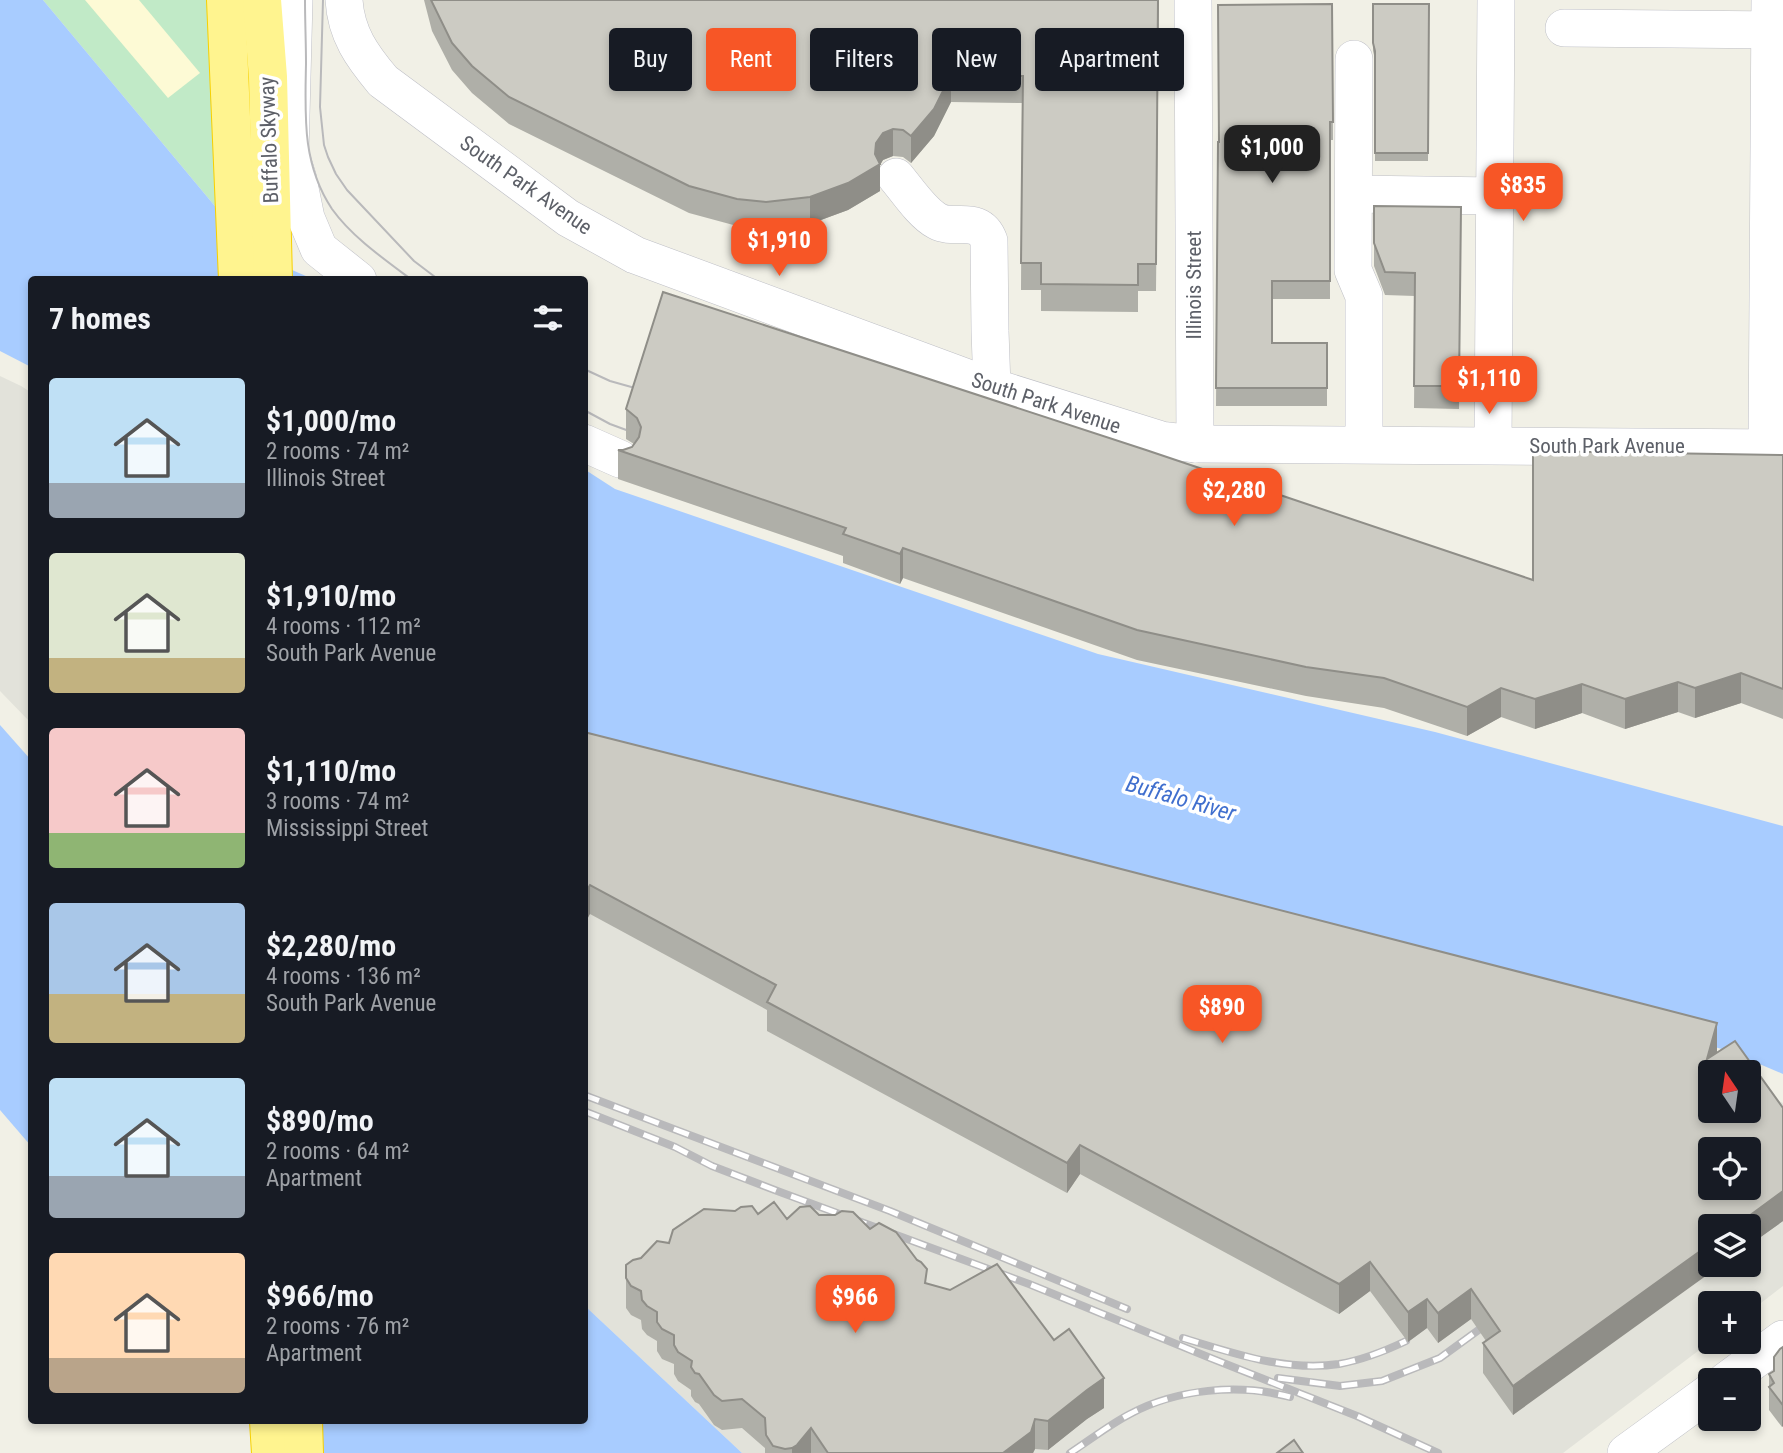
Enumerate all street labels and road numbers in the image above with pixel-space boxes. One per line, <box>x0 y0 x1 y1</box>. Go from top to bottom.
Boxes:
street label: Buffalo Skyway <box>255 76 283 204</box>
street label: South Park Avenue <box>455 131 597 240</box>
street label: Illinois Street <box>1182 231 1206 339</box>
street label: South Park Avenue <box>968 368 1124 438</box>
street label: South Park Avenue <box>1529 434 1685 458</box>

